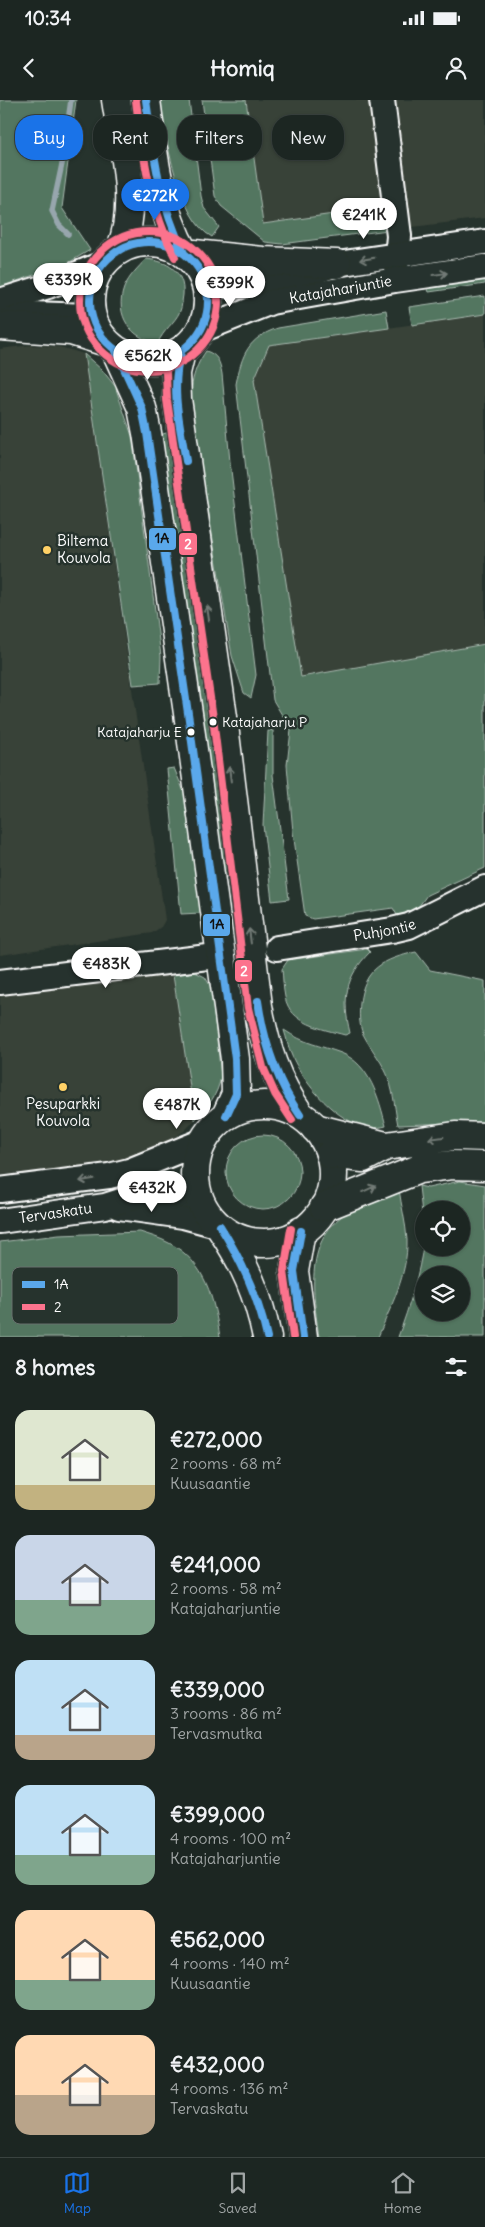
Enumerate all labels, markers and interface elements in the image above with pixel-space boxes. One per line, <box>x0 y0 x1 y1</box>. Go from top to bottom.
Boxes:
text: 10:34 <box>25 6 71 30</box>
icon: back <box>15 54 43 82</box>
text: Homiq <box>210 54 275 82</box>
icon: person <box>442 54 470 82</box>
chip: Buy <box>15 115 83 160</box>
chip: Rent <box>93 115 167 160</box>
chip: Filters <box>177 115 262 160</box>
chip: New <box>272 115 344 160</box>
pin: €272K <box>120 178 190 221</box>
text: €272K <box>132 185 178 205</box>
pin: €241K <box>329 198 399 240</box>
text: €241K <box>342 204 386 224</box>
one-way arrow <box>360 255 376 265</box>
pin: €339K <box>33 262 103 305</box>
pin: €399K <box>195 266 265 308</box>
text: €339K <box>44 269 92 289</box>
one-way arrow <box>432 269 448 279</box>
street label: Katajaharjuntie <box>288 271 393 308</box>
text: €399K <box>206 272 254 292</box>
pin: €562K <box>113 338 183 381</box>
text: €562K <box>124 345 172 365</box>
line badge: 1A <box>148 527 177 551</box>
text: 1A <box>155 529 169 547</box>
place label: Biltema Kouvola <box>57 531 111 567</box>
line badge: 2 <box>178 532 198 556</box>
text: 2 <box>184 535 192 553</box>
marker: Biltema Kouvola <box>41 544 53 556</box>
one-way arrow <box>203 606 213 622</box>
place label: Katajaharju P <box>222 713 307 731</box>
marker: Katajaharju P <box>208 717 218 727</box>
place label: Katajaharju E <box>97 723 182 741</box>
marker: Katajaharju E <box>186 727 196 737</box>
one-way arrow <box>225 767 235 783</box>
line badge: 1A <box>202 913 231 937</box>
street label: Puhjontie <box>352 914 419 945</box>
text: 1A <box>210 915 224 933</box>
one-way arrow <box>244 928 254 944</box>
pin: €483K <box>71 946 141 989</box>
text: €483K <box>82 953 130 973</box>
line badge: 2 <box>234 959 253 983</box>
text: 2 <box>240 962 248 980</box>
marker: Pesuparkki Kouvola <box>57 1081 69 1093</box>
pin: €487K <box>142 1088 212 1130</box>
place label: Pesuparkki Kouvola <box>26 1094 100 1130</box>
text: €487K <box>154 1094 200 1114</box>
one-way arrow <box>429 1133 445 1143</box>
pin: €432K <box>117 1170 187 1213</box>
one-way arrow <box>79 1175 95 1185</box>
text: €432K <box>128 1177 176 1197</box>
one-way arrow <box>361 1183 376 1193</box>
street label: Tervaskatu <box>18 1198 93 1227</box>
map controls <box>415 1201 470 1321</box>
button: locate <box>415 1201 470 1256</box>
button: layers <box>415 1266 470 1321</box>
legend <box>12 1267 178 1324</box>
text: 1A <box>54 1275 69 1293</box>
text: 2 <box>54 1298 62 1316</box>
icon: filters <box>442 1353 470 1381</box>
text: 8 homes <box>15 1354 95 1381</box>
text: €272,000 <box>170 1426 263 1453</box>
icon: home <box>55 1430 115 1490</box>
text: 2 rooms · 68 m² <box>170 1453 282 1473</box>
text: Kuusaantie <box>170 1473 251 1493</box>
text: €241,000 <box>170 1551 261 1578</box>
icon: home <box>55 1555 115 1615</box>
text: 2 rooms · 58 m² <box>170 1578 282 1598</box>
text: Katajaharjuntie <box>170 1598 281 1618</box>
text: €339,000 <box>170 1676 265 1703</box>
icon: home <box>55 1680 115 1740</box>
text: 3 rooms · 86 m² <box>170 1703 282 1723</box>
text: Tervasmutka <box>170 1723 262 1743</box>
text: €399,000 <box>170 1801 265 1828</box>
icon: home <box>55 1805 115 1865</box>
text: 4 rooms · 100 m² <box>170 1828 291 1848</box>
text: Katajaharjuntie <box>170 1848 281 1868</box>
text: €562,000 <box>170 1926 265 1953</box>
icon: home <box>55 1930 115 1990</box>
text: 4 rooms · 140 m² <box>170 1953 290 1973</box>
text: Kuusaantie <box>170 1973 251 1993</box>
text: €432,000 <box>170 2051 265 2078</box>
icon: home <box>55 2055 115 2115</box>
text: 4 rooms · 136 m² <box>170 2078 288 2098</box>
text: Tervaskatu <box>170 2098 248 2118</box>
tab: Map <box>63 2169 91 2217</box>
tab: Saved <box>218 2169 257 2217</box>
tab: Home <box>384 2169 421 2217</box>

